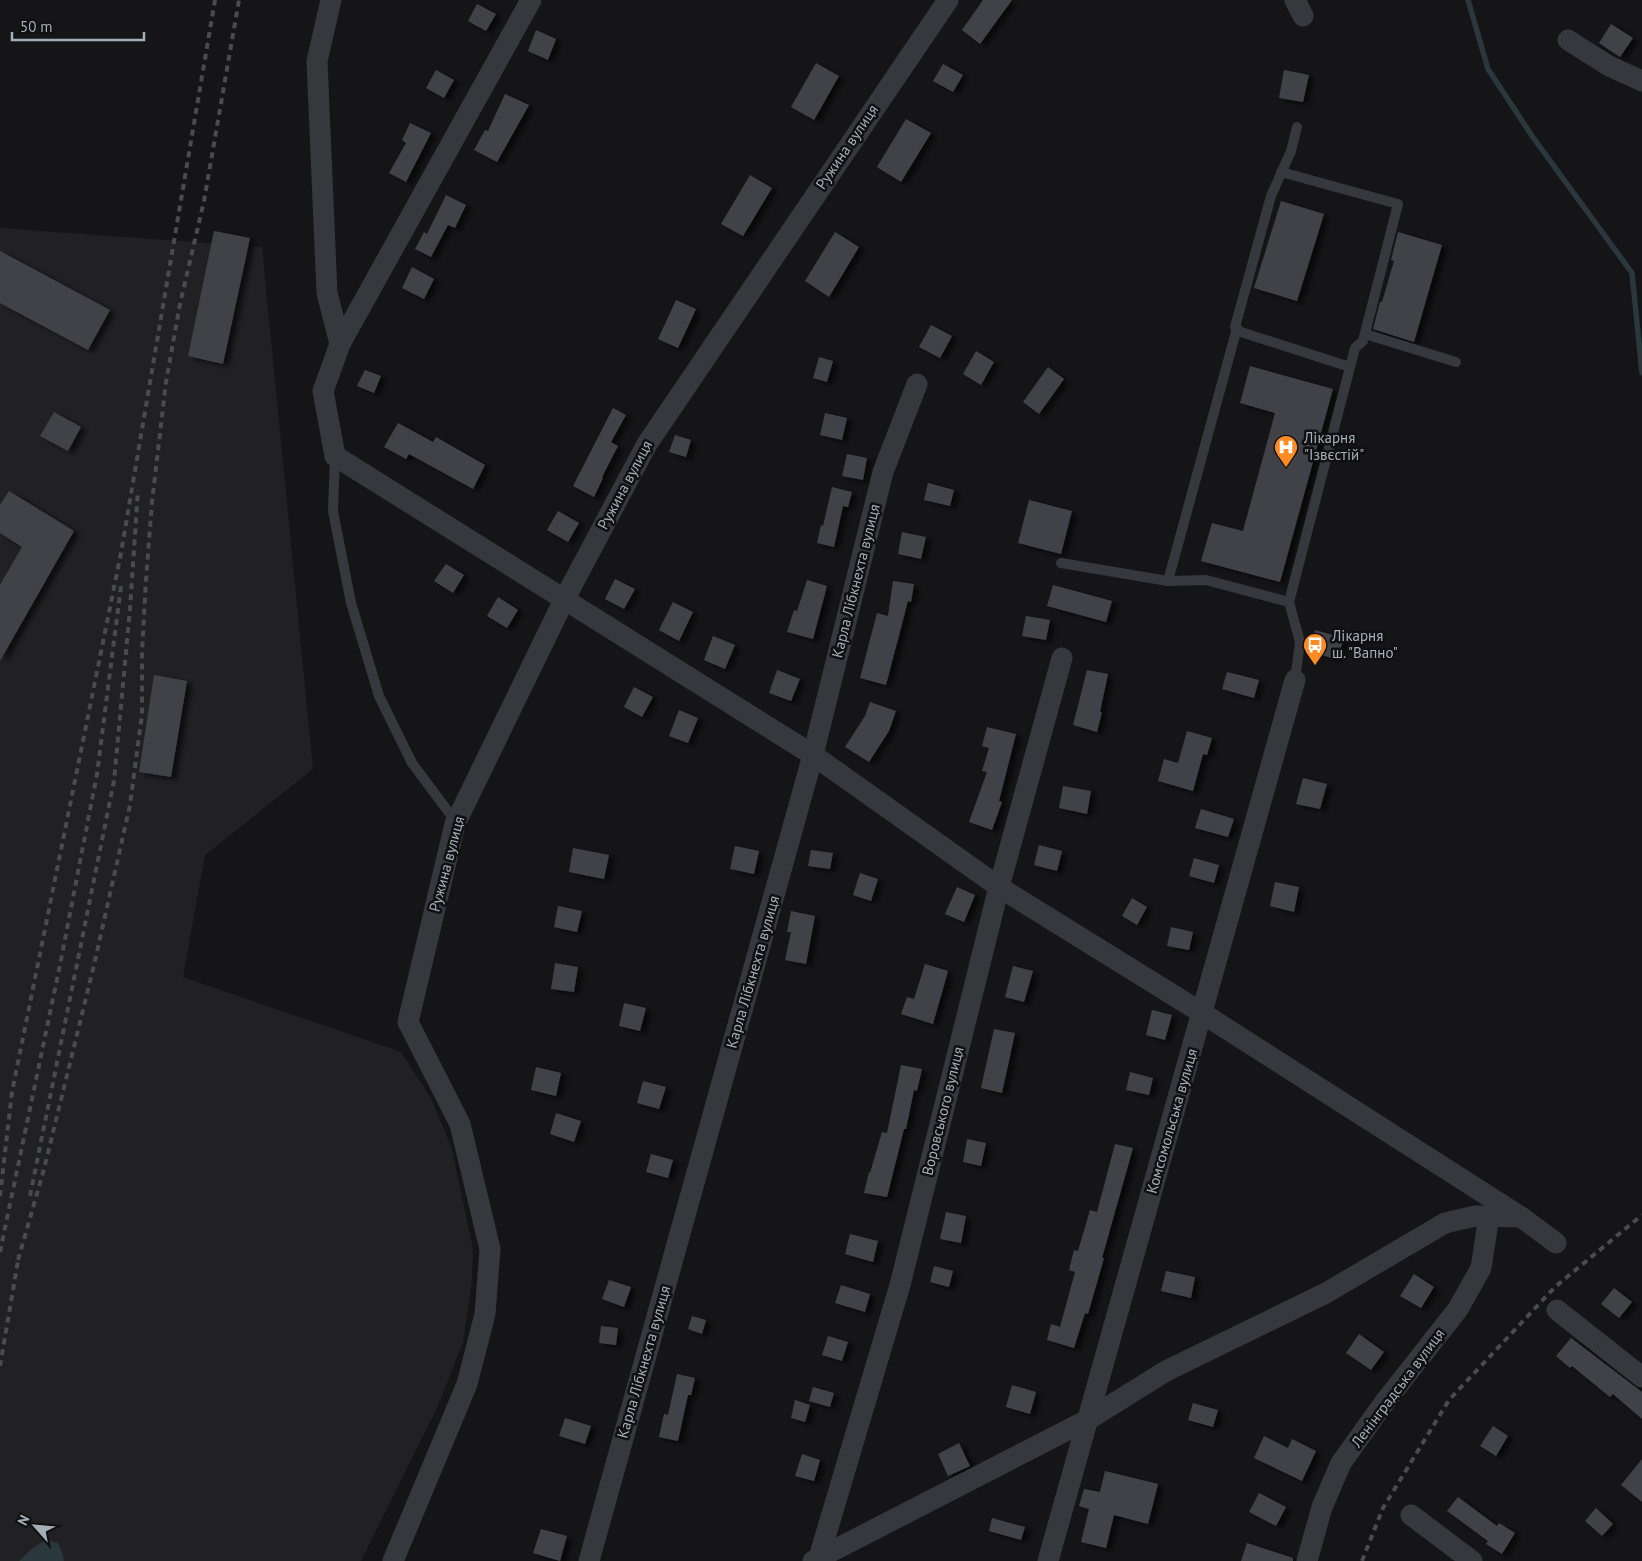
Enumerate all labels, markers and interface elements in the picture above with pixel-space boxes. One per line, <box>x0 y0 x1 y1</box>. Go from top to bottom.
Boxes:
scale bar <box>12 10 145 42</box>
text: 50 m <box>20 17 53 36</box>
street label: Ружина вулиця <box>811 101 882 193</box>
place label: Лікарня "Ізвєстій" <box>1303 428 1364 464</box>
hospital icon: Лікарня "Ізвєстій" <box>1273 434 1299 468</box>
street label: Ружина вулиця <box>593 437 656 533</box>
street label: Карла Лібкнехта вулиця <box>827 502 884 660</box>
place label: Лікарня ш. "Вапно" <box>1331 626 1398 662</box>
bus stop icon: Лікарня ш. "Вапно" <box>1302 632 1328 666</box>
street label: Ружина вулиця <box>425 814 468 914</box>
street label: Карла Лібкнехта вулиця <box>722 893 783 1050</box>
street label: Воровського вулиця <box>917 1045 968 1177</box>
street label: Комсомольська вулиця <box>1142 1046 1201 1196</box>
street label: Карла Лібкнехта вулиця <box>613 1283 674 1440</box>
street label: Ленінградська вулиця <box>1346 1324 1449 1452</box>
north arrow <box>10 1501 60 1551</box>
text: N <box>13 1512 34 1528</box>

